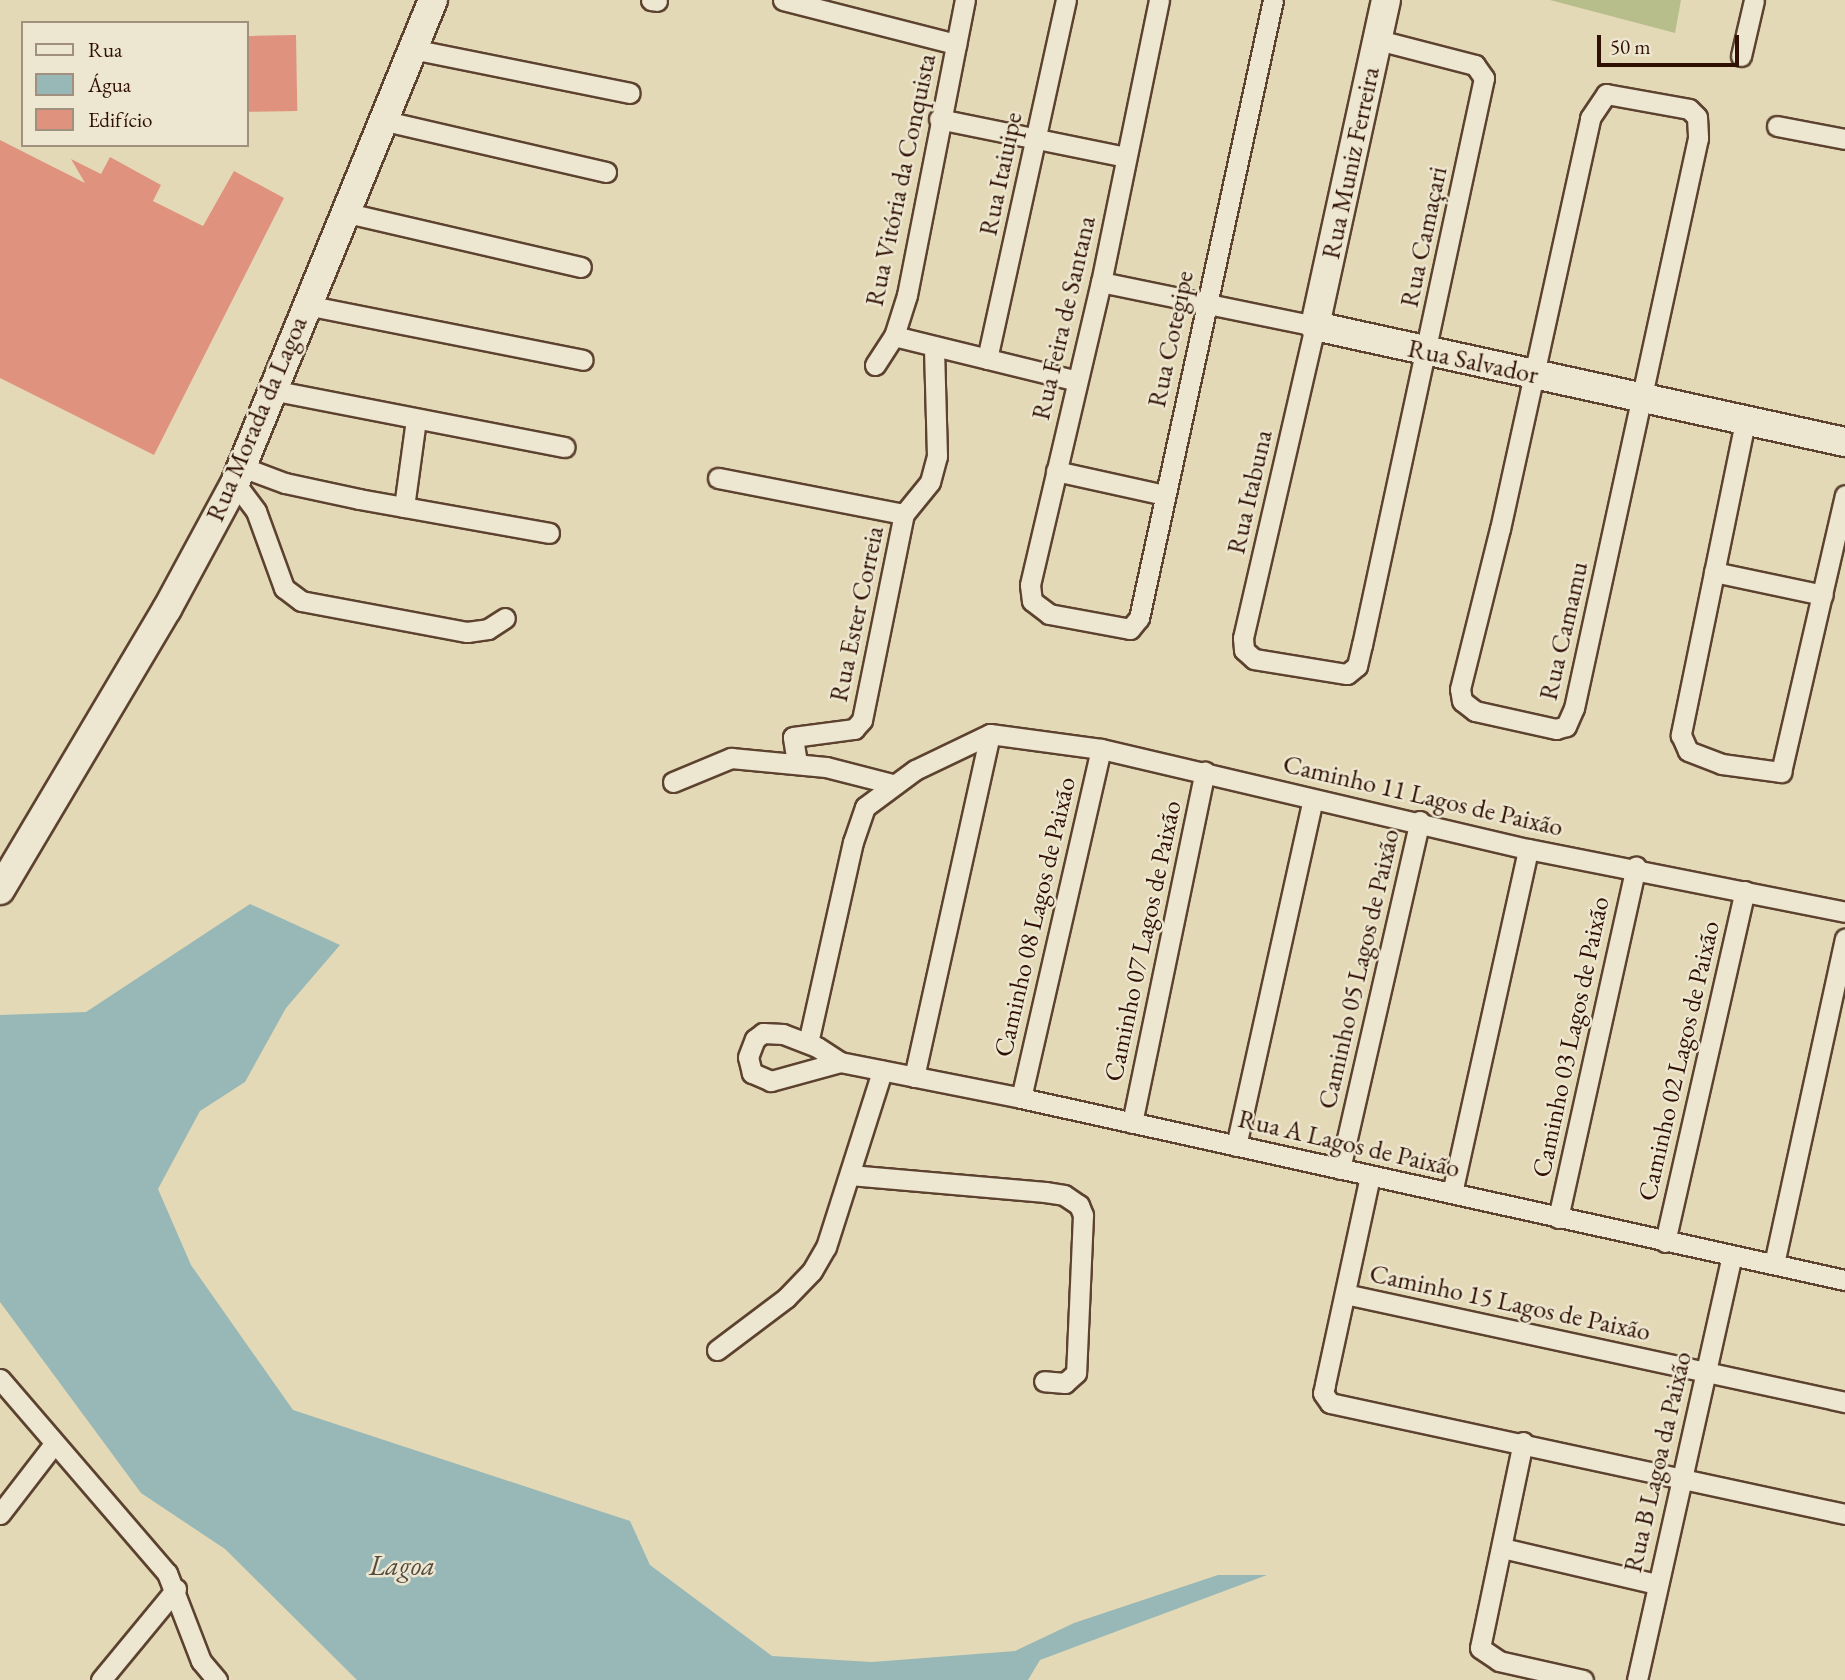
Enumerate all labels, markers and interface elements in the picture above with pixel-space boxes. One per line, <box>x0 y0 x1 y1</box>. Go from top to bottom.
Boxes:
legend <box>21 21 248 147</box>
scale bar <box>1600 21 1742 65</box>
text: 50 m <box>1610 33 1651 60</box>
text: Rua <box>88 36 122 63</box>
street label: Rua Vitória da Conquista <box>859 51 943 309</box>
street label: Rua Muniz Ferreira <box>1315 64 1387 262</box>
text: Água <box>88 71 131 98</box>
text: Edifício <box>88 106 152 133</box>
street label: Rua Itaiuipe <box>973 109 1029 239</box>
street label: Rua Camaçari <box>1394 164 1454 310</box>
street label: Rua Feira de Santana <box>1025 213 1103 423</box>
street label: Rua Cotegipe <box>1141 268 1201 410</box>
street label: Rua Morada da Lagoa <box>200 312 314 526</box>
street label: Rua Salvador <box>1405 333 1541 391</box>
street label: Rua Itabuna <box>1221 427 1279 557</box>
street label: Rua Ester Correia <box>823 523 891 705</box>
street label: Rua Camamu <box>1533 559 1595 703</box>
street label: Caminho 11 Lagos de Paixão <box>1280 749 1566 843</box>
street label: Caminho 08 Lagos de Paixão <box>988 774 1082 1060</box>
street label: Caminho 07 Lagos de Paixão <box>1098 798 1188 1084</box>
street label: Caminho 05 Lagos de Paixão <box>1312 826 1406 1112</box>
street label: Caminho 03 Lagos de Paixão <box>1526 894 1616 1180</box>
street label: Caminho 02 Lagos de Paixão <box>1632 918 1726 1204</box>
street label: Rua A Lagos de Paixão <box>1235 1103 1463 1185</box>
street label: Caminho 15 Lagos de Paixão <box>1367 1258 1653 1348</box>
street label: Rua B Lagoa da Paixão <box>1617 1349 1699 1575</box>
water label: Lagoa <box>369 1548 435 1582</box>

